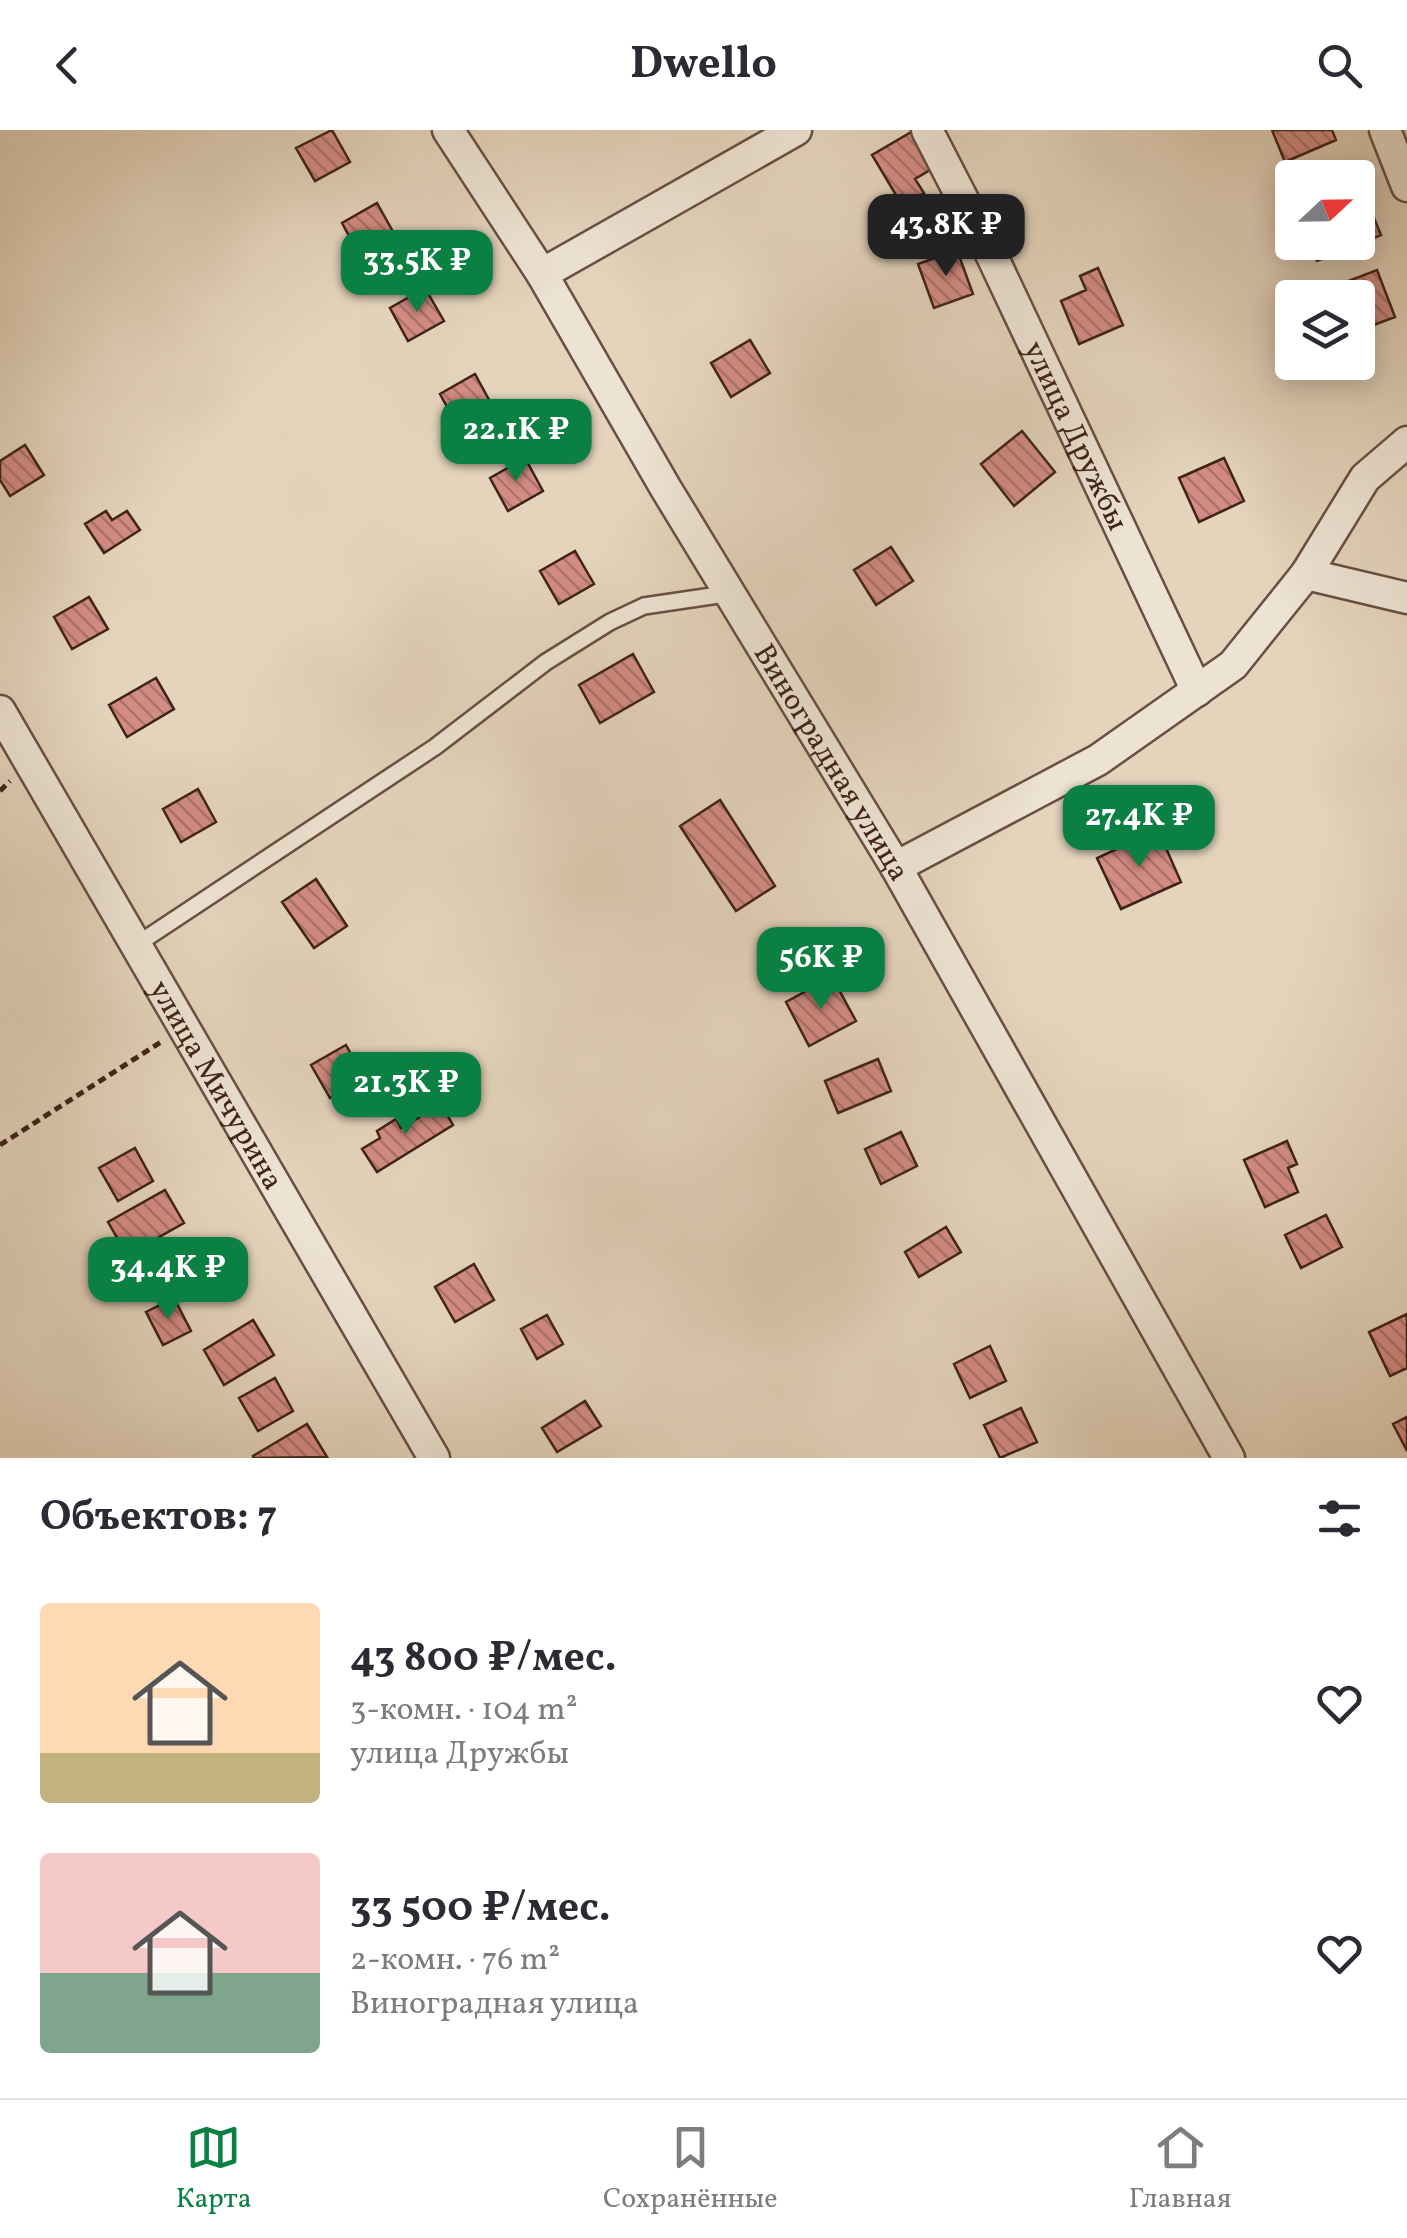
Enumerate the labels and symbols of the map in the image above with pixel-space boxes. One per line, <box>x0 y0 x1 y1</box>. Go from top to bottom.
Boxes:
north arrow <box>1275 160 1375 260</box>
pin: 43.8K ₽ <box>854 194 1038 279</box>
pin: 33.5K ₽ <box>325 230 509 315</box>
street label: улица Дружбы <box>1012 334 1137 538</box>
pin: 22.1K ₽ <box>424 399 608 484</box>
street label: Виноградная улица <box>742 637 919 890</box>
pin: 27.4K ₽ <box>1047 785 1231 870</box>
pin: 56K ₽ <box>751 927 891 1012</box>
street label: улица Мичурина <box>138 973 293 1198</box>
pin: 21.3K ₽ <box>314 1052 498 1137</box>
pin: 34.4K ₽ <box>76 1237 260 1322</box>

